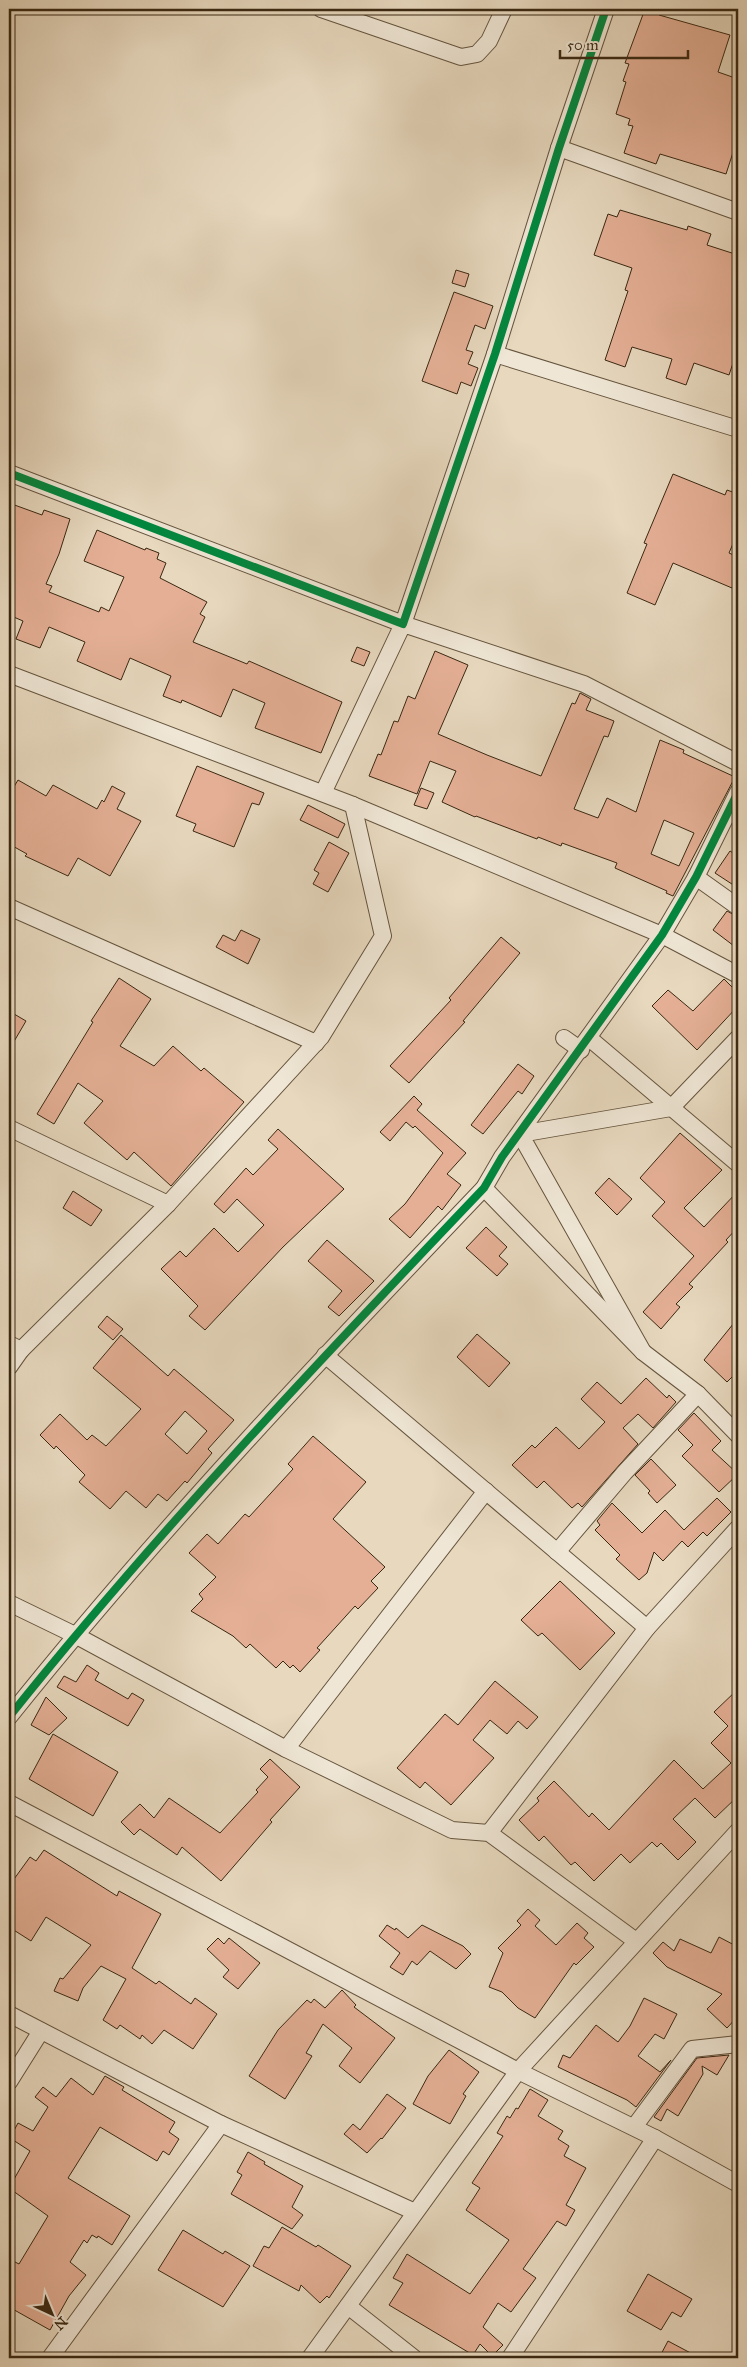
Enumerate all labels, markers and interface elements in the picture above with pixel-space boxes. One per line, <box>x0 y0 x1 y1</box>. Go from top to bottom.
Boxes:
scale bar <box>560 28 687 60</box>
text: 50 m <box>567 36 599 54</box>
north arrow <box>28 2290 78 2340</box>
text: N <box>50 2313 71 2333</box>

